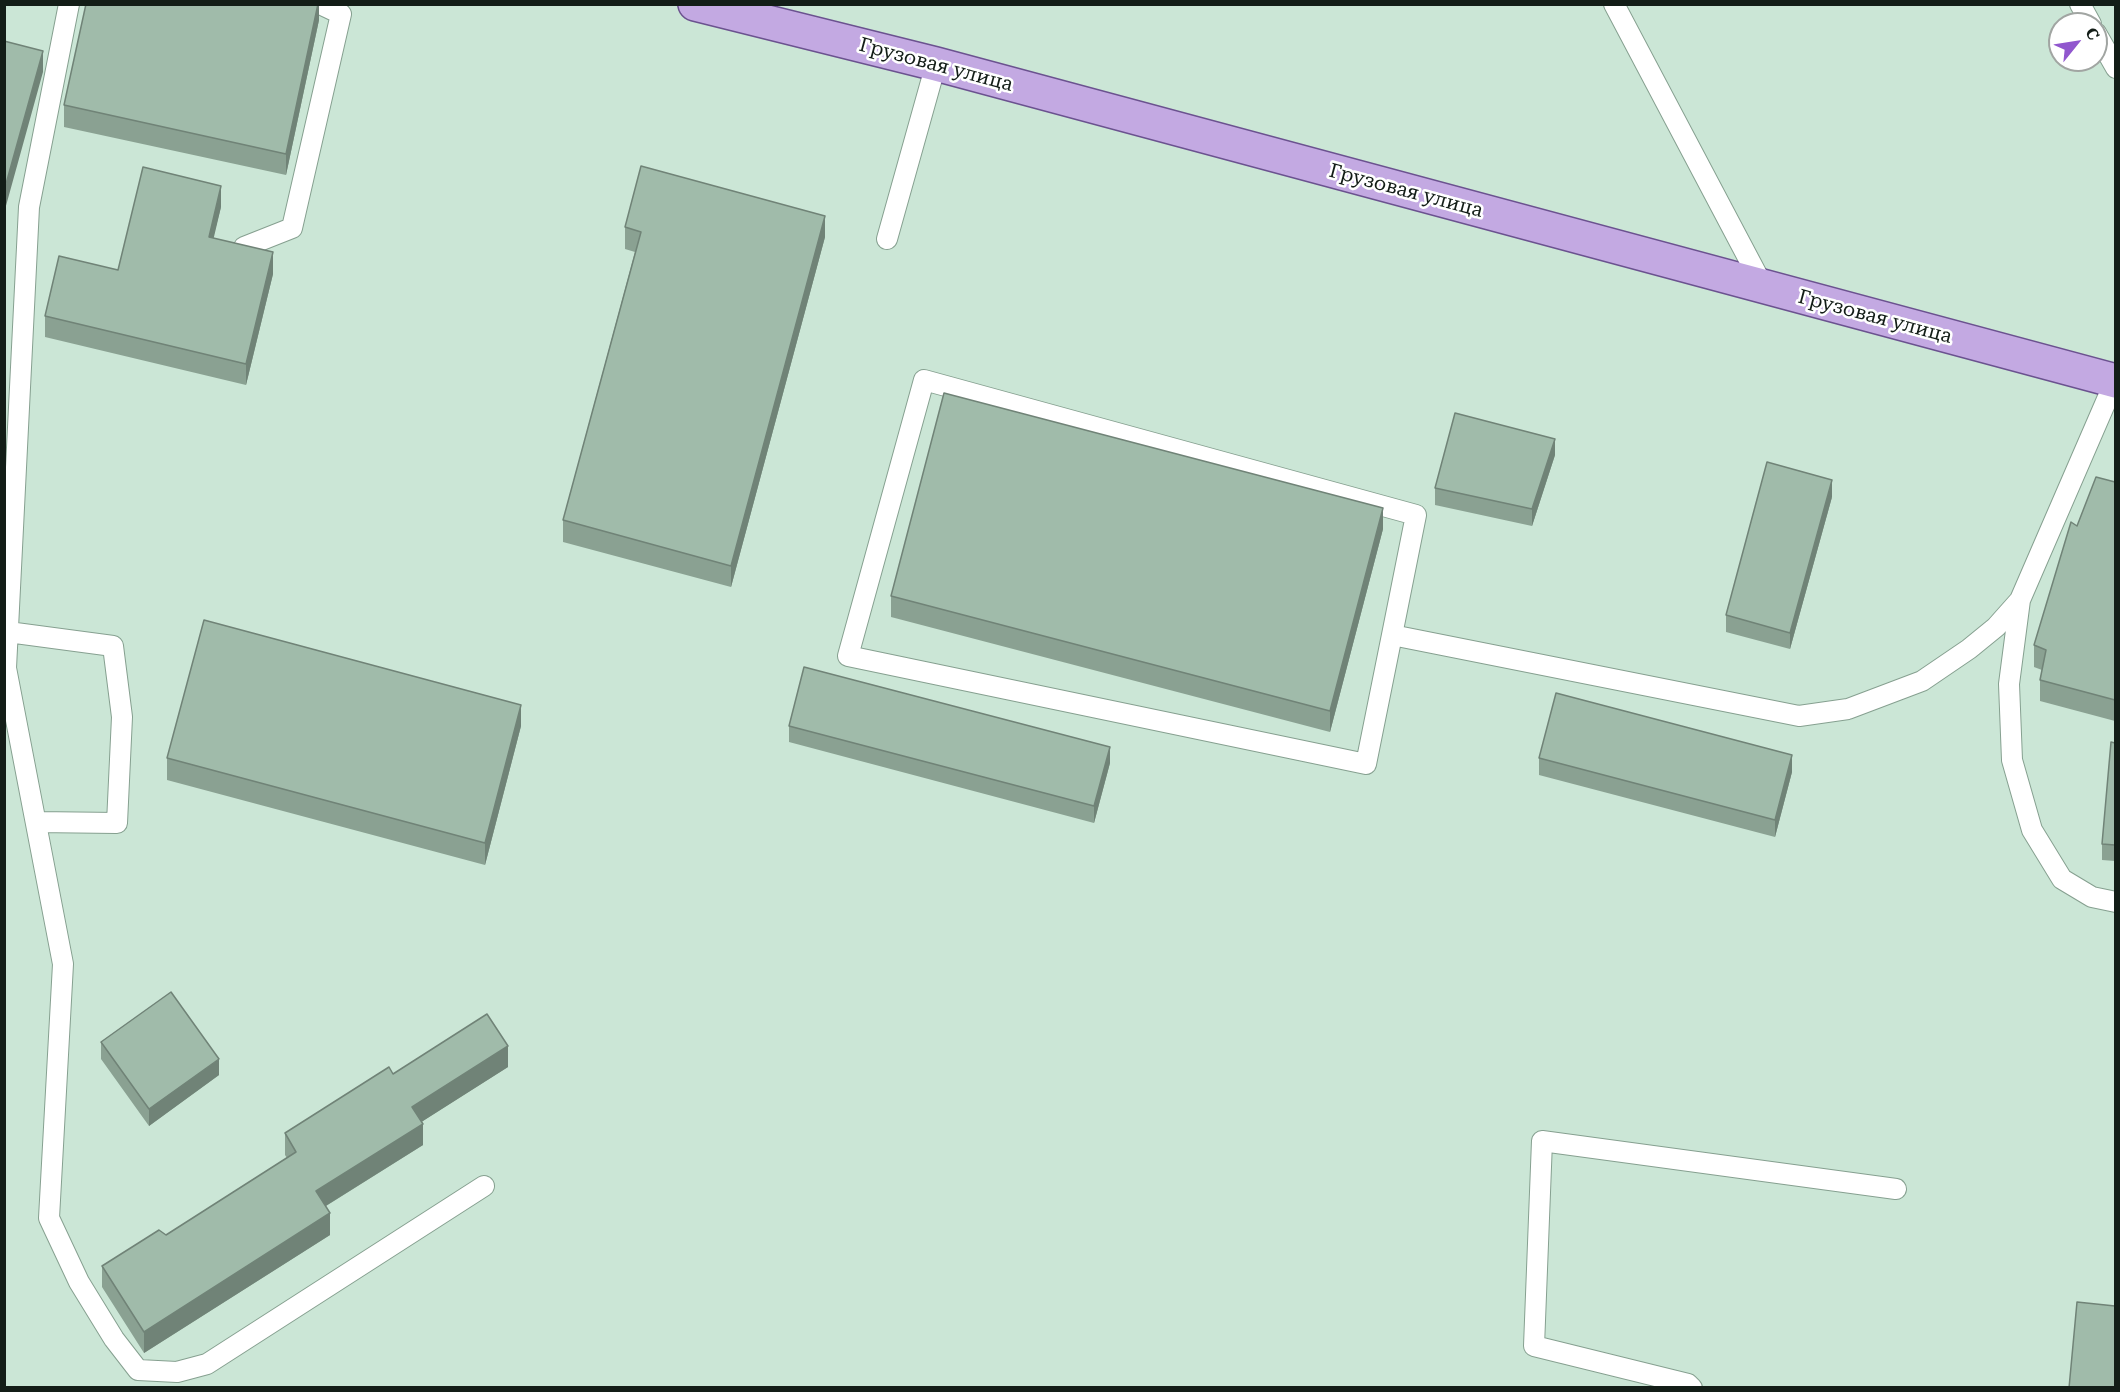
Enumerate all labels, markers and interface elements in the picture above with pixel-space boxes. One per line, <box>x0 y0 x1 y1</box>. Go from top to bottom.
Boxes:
north arrow <box>2048 12 2108 72</box>
text: С <box>2081 24 2103 43</box>
street label: Грузовая улица <box>856 33 1016 97</box>
street label: Грузовая улица <box>1326 159 1486 223</box>
street label: Грузовая улица <box>1795 285 1955 349</box>

